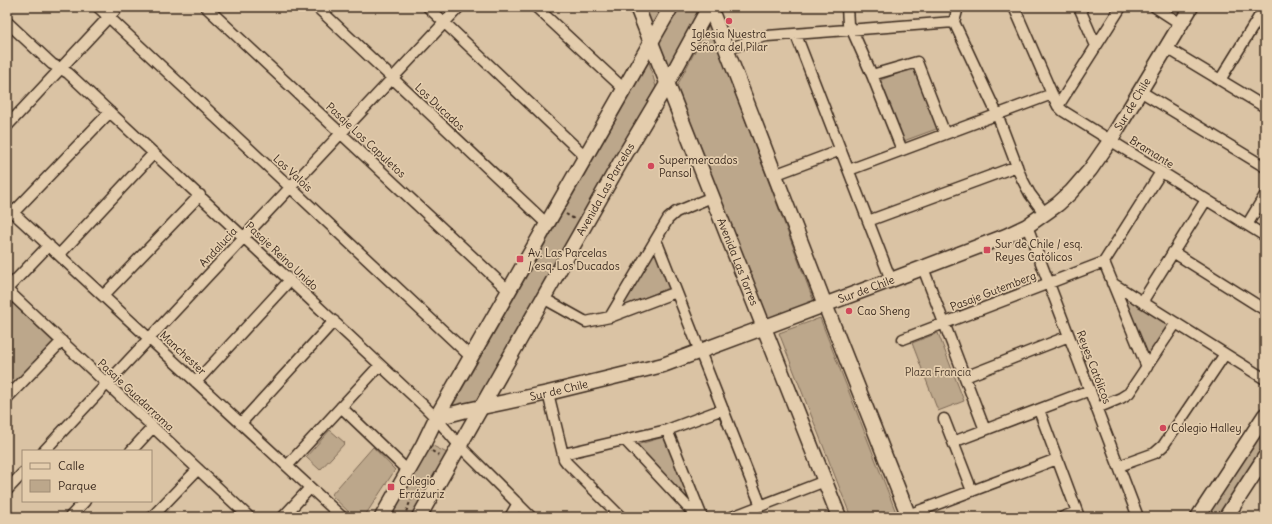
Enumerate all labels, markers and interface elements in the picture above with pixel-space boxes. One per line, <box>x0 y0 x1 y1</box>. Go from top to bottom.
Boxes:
marker: Iglesia Nuestra Señora del Pilar <box>724 16 734 26</box>
place label: Iglesia Nuestra Señora del Pilar <box>690 27 768 54</box>
street label: Sur de Chile <box>1111 75 1154 133</box>
street label: Los Ducados <box>412 80 468 134</box>
street label: Pasaje Los Capuletos <box>323 99 409 181</box>
street label: Bramante <box>1127 133 1177 171</box>
street label: Avenida Las Parcelas <box>573 140 637 238</box>
street label: Los Valois <box>270 151 316 195</box>
place label: Supermercados Pansol <box>659 153 738 180</box>
marker: Supermercados Pansol <box>646 161 656 171</box>
street label: Avenida Las Torres <box>714 216 762 308</box>
street label: Pasaje Reino Unido <box>243 219 321 293</box>
street label: Andalucía <box>196 224 240 270</box>
place label: Sur de Chile / esq. Reyes Católicos <box>995 237 1083 264</box>
marker: Sur de Chile / esq. Reyes Católicos <box>982 245 992 255</box>
place label: Av. Las Parcelas / esq. Los Ducados <box>528 246 620 273</box>
marker: Av. Las Parcelas / esq. Los Ducados <box>515 254 525 264</box>
street label: Pasaje Gutemberg <box>948 268 1038 314</box>
street label: Sur de Chile <box>836 272 896 306</box>
place label: Cao Sheng <box>857 304 910 318</box>
marker: Cao Sheng <box>844 306 854 316</box>
street label: Manchester <box>157 328 209 378</box>
street label: Reyes Católicos <box>1074 328 1114 406</box>
street label: Pasaje Guadarrama <box>95 356 177 434</box>
park label: Plaza Francia <box>905 365 971 379</box>
street label: Sur de Chile <box>529 377 589 404</box>
place label: Colegio Halley <box>1171 421 1241 435</box>
marker: Colegio Halley <box>1158 423 1168 433</box>
legend <box>22 450 152 502</box>
text: Calle <box>58 458 85 473</box>
place label: Colegio Errázuriz <box>399 474 444 501</box>
text: Parque <box>58 478 97 493</box>
marker: Colegio Errázuriz <box>386 482 396 492</box>

